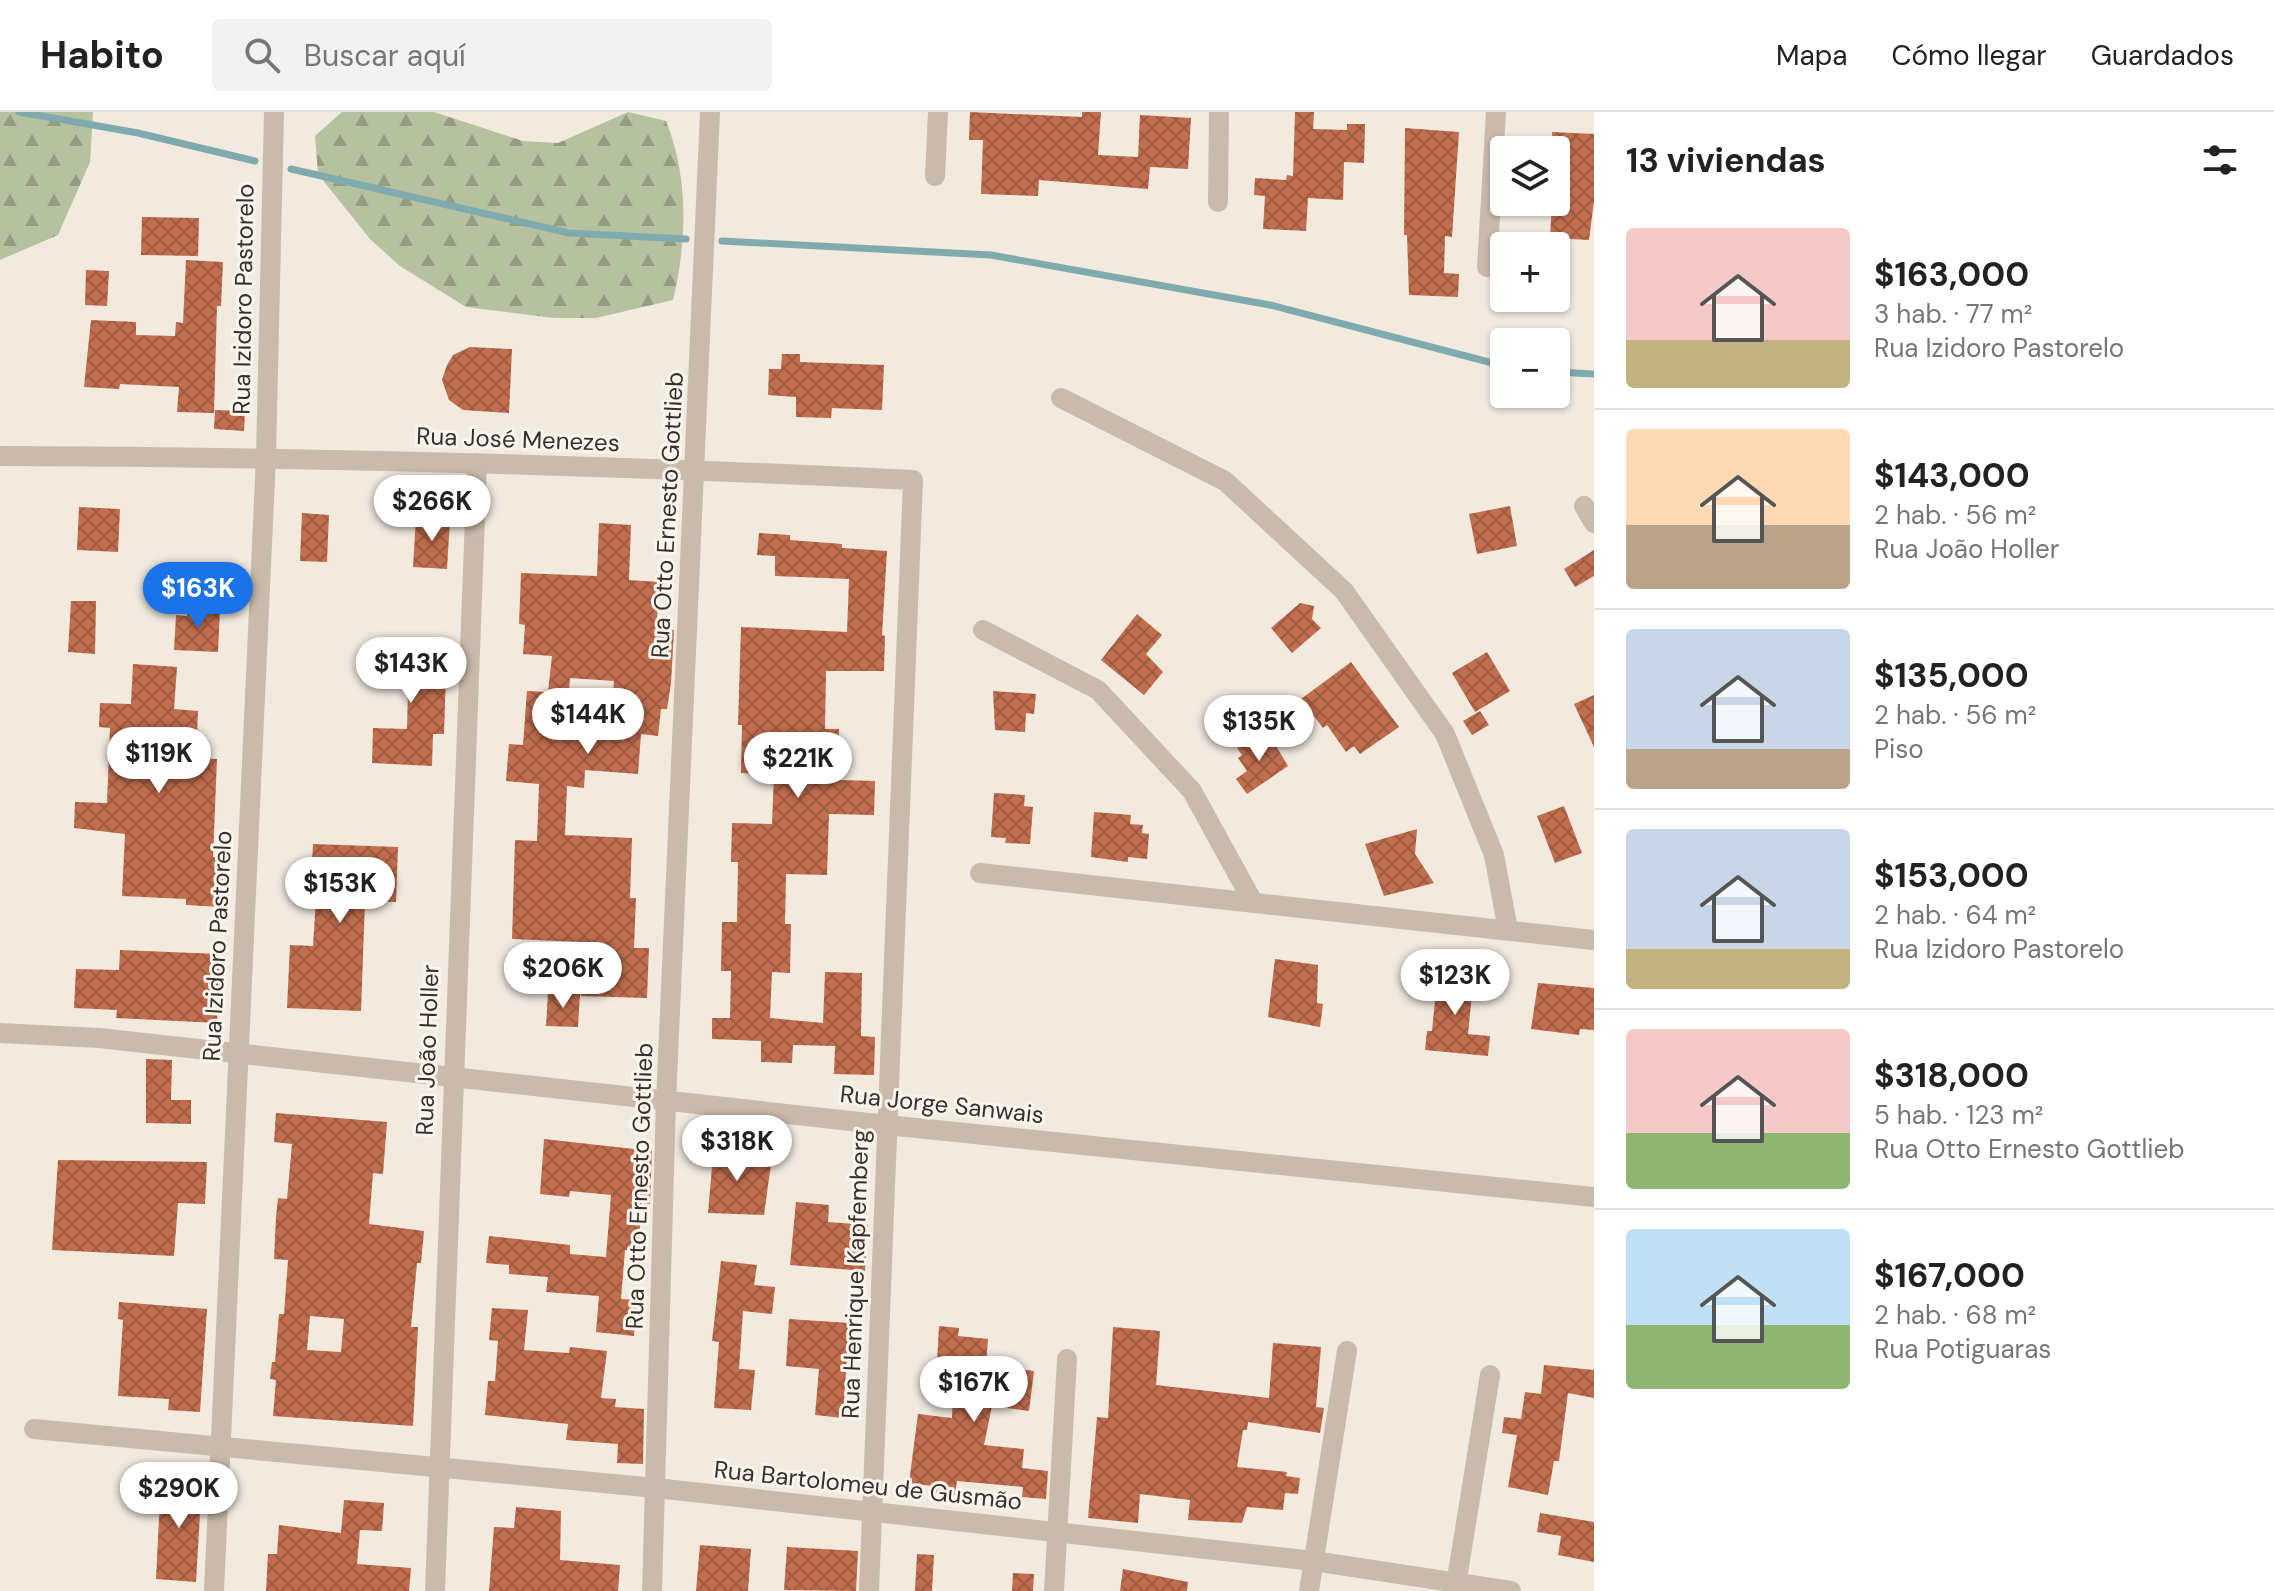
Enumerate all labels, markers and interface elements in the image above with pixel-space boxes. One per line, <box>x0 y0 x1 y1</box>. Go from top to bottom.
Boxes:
search box <box>212 19 772 91</box>
text: Habito <box>40 30 164 80</box>
icon: search <box>240 33 284 77</box>
text: Buscar aquí <box>304 36 466 75</box>
text: Mapa <box>1776 37 1847 74</box>
text: Cómo llegar <box>1891 37 2047 74</box>
text: Guardados <box>2091 37 2234 74</box>
map controls <box>1490 136 1570 408</box>
button: layers <box>1490 136 1570 216</box>
text: 13 viviendas <box>1626 138 1826 183</box>
icon: filters <box>2198 138 2242 182</box>
street label: Rua Izidoro Pastorelo <box>225 183 261 415</box>
button: + <box>1490 232 1570 312</box>
text: $163,000 <box>1874 252 2029 297</box>
icon: home <box>1690 260 1786 356</box>
text: 3 hab. · 77 m² <box>1874 297 2032 331</box>
button: − <box>1490 328 1570 408</box>
text: Rua Izidoro Pastorelo <box>1874 331 2124 365</box>
street label: Rua Otto Ernesto Gottlieb <box>644 371 690 659</box>
street label: Rua José Menezes <box>416 420 620 458</box>
text: $143,000 <box>1874 453 2030 498</box>
icon: home <box>1690 461 1786 557</box>
pin: $266K <box>376 475 488 543</box>
text: $266K <box>392 484 472 518</box>
text: 2 hab. · 56 m² <box>1874 498 2036 532</box>
text: Rua João Holler <box>1874 532 2059 566</box>
pin: $163K <box>142 562 254 630</box>
text: $163K <box>161 571 235 605</box>
pin: $143K <box>355 637 467 705</box>
text: $143K <box>374 646 448 680</box>
text: $135,000 <box>1874 653 2029 698</box>
icon: home <box>1690 661 1786 757</box>
pin: $144K <box>532 688 644 756</box>
pin: $135K <box>1203 695 1315 763</box>
text: $144K <box>550 697 626 731</box>
text: 2 hab. · 56 m² <box>1874 698 2036 732</box>
text: $135K <box>1222 704 1296 738</box>
pin: $119K <box>103 727 215 795</box>
pin: $221K <box>742 732 854 800</box>
text: Piso <box>1874 732 1924 766</box>
text: $119K <box>125 736 193 770</box>
text: $221K <box>762 741 834 775</box>
street label: Rua Izidoro Pastorelo <box>195 830 239 1062</box>
text: $153,000 <box>1874 853 2029 898</box>
pin: $153K <box>284 857 396 925</box>
icon: home <box>1690 861 1786 957</box>
text: $153K <box>303 866 377 900</box>
text: 2 hab. · 64 m² <box>1874 898 2036 932</box>
text: Rua Izidoro Pastorelo <box>1874 932 2124 966</box>
pin: $206K <box>507 942 619 1010</box>
pin: $123K <box>1399 949 1511 1017</box>
text: $206K <box>522 951 604 985</box>
text: $123K <box>1419 958 1491 992</box>
street label: Rua João Holler <box>409 964 445 1136</box>
street label: Rua Otto Ernesto Gottlieb <box>619 1042 659 1330</box>
text: $318,000 <box>1874 1053 2029 1098</box>
icon: home <box>1690 1061 1786 1157</box>
street label: Rua Jorge Sanwais <box>839 1078 1045 1130</box>
text: 5 hab. · 123 m² <box>1874 1098 2043 1132</box>
pin: $318K <box>681 1115 793 1183</box>
text: $318K <box>700 1124 774 1158</box>
street label: Rua Henrique Kapfemberg <box>834 1129 876 1419</box>
text: Rua Otto Ernesto Gottlieb <box>1874 1132 2185 1166</box>
text: $167,000 <box>1874 1253 2025 1298</box>
icon: home <box>1690 1261 1786 1357</box>
text: 2 hab. · 68 m² <box>1874 1298 2036 1332</box>
text: Rua Potiguaras <box>1874 1332 2051 1366</box>
pin: $167K <box>918 1356 1030 1424</box>
text: $167K <box>938 1365 1010 1399</box>
street label: Rua Bartolomeu de Gusmão <box>712 1453 1024 1517</box>
pin: $290K <box>123 1462 235 1530</box>
text: $290K <box>138 1471 220 1505</box>

